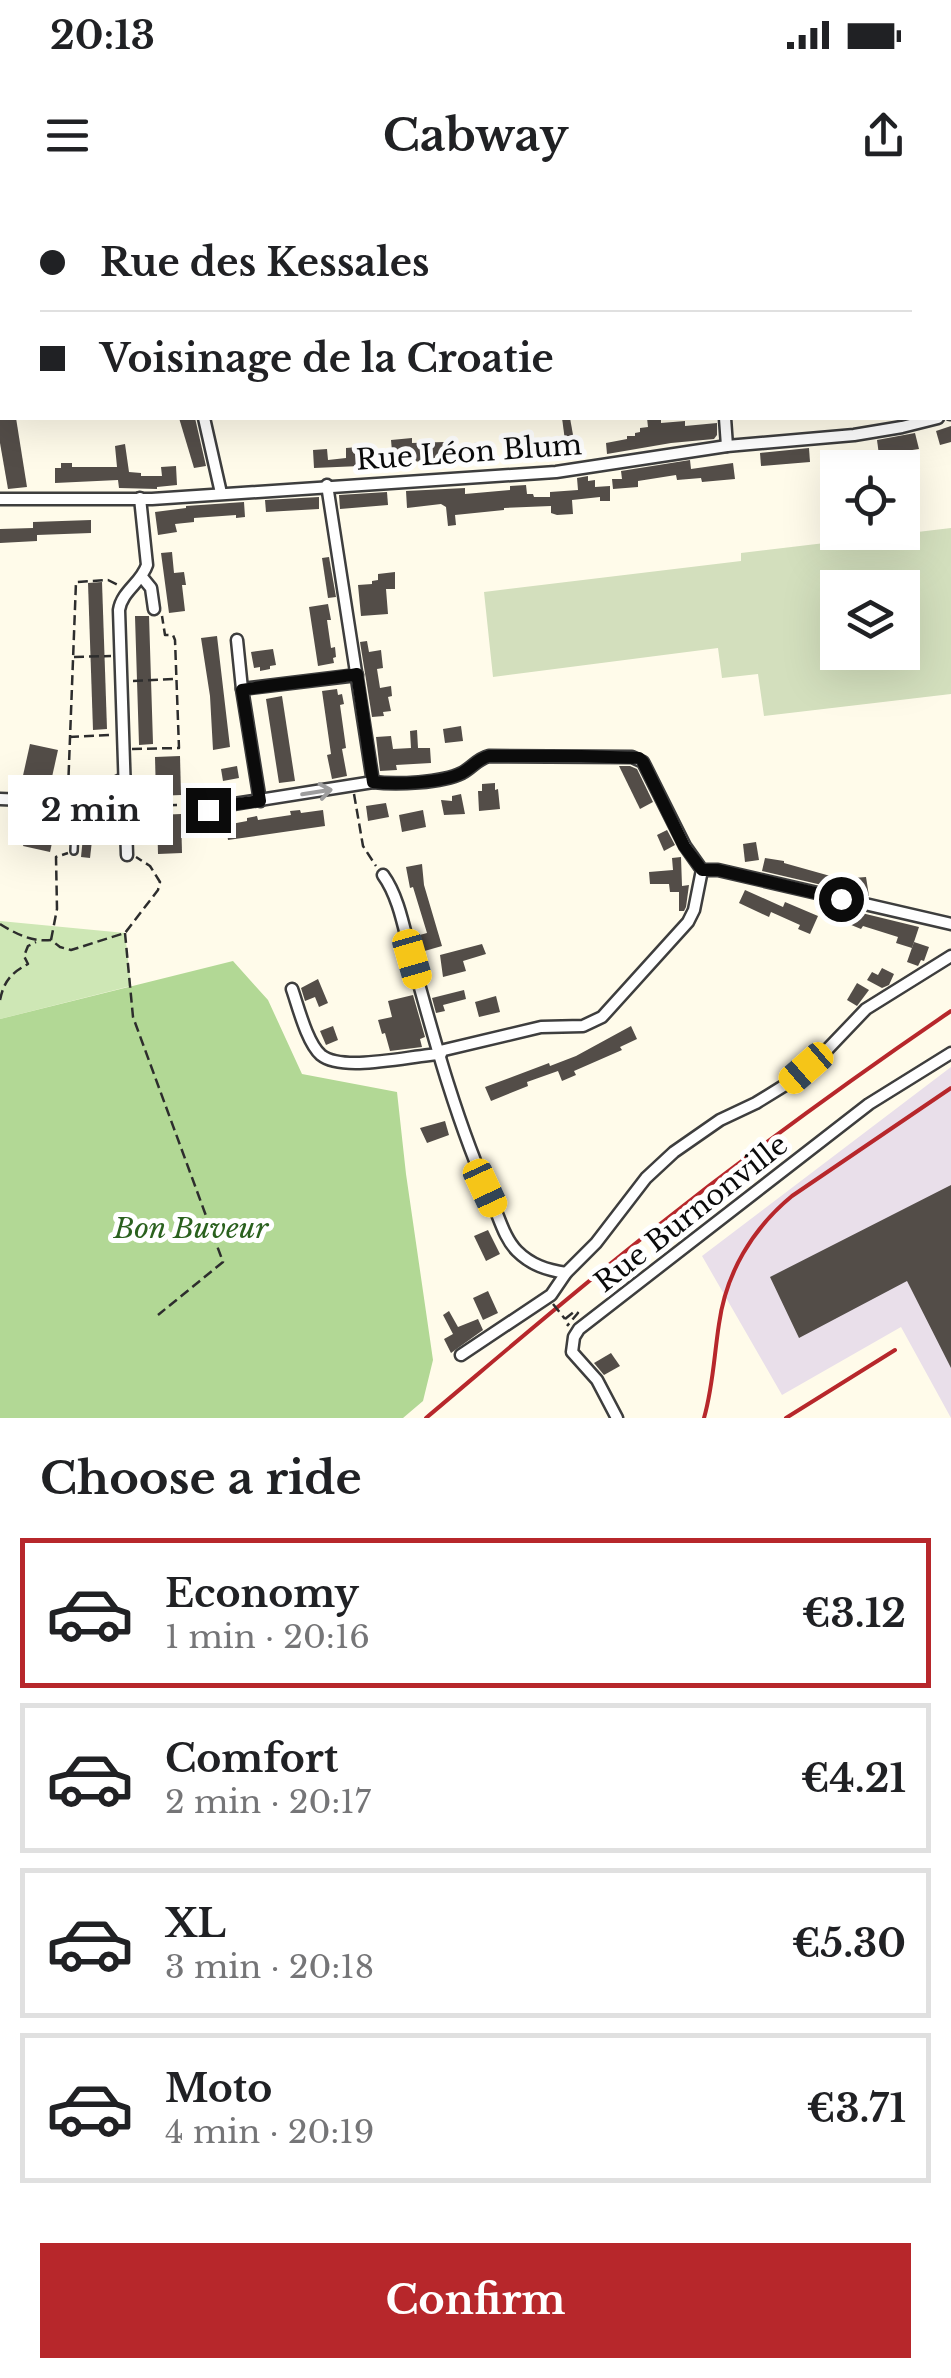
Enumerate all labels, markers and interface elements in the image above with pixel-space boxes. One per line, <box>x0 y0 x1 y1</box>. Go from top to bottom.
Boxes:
text: 20:13 <box>50 12 155 59</box>
text: Cabway <box>383 107 568 163</box>
icon: menu <box>40 108 95 163</box>
icon: share <box>856 108 911 163</box>
text: Rue des Kessales <box>100 239 430 286</box>
text: Voisinage de la Croatie <box>100 335 554 382</box>
street label: Rue Léon Blum <box>355 427 583 478</box>
map controls <box>820 450 920 670</box>
button: locate <box>820 450 920 550</box>
button: layers <box>820 570 920 670</box>
callout: 2 min <box>8 775 173 845</box>
one-way arrow <box>300 782 332 801</box>
route end <box>186 788 231 833</box>
text: 2 min <box>41 790 140 830</box>
route start <box>819 877 864 922</box>
car <box>389 926 435 992</box>
car <box>774 1037 838 1099</box>
street label: Rue Burnonville <box>588 1127 795 1300</box>
car <box>459 1154 511 1222</box>
park label: Bon Buveur <box>113 1211 269 1246</box>
text: Choose a ride <box>40 1450 362 1506</box>
icon: car <box>45 1568 135 1658</box>
text: Economy <box>165 1570 359 1617</box>
text: €3.12 <box>802 1590 906 1637</box>
text: 1 min · 20:16 <box>165 1617 370 1657</box>
icon: car <box>45 1733 135 1823</box>
text: Comfort <box>165 1735 338 1782</box>
text: €4.21 <box>801 1755 906 1802</box>
text: 2 min · 20:17 <box>165 1782 371 1822</box>
icon: car <box>45 1898 135 1988</box>
text: XL <box>165 1900 226 1947</box>
text: €5.30 <box>792 1920 906 1967</box>
text: 3 min · 20:18 <box>165 1947 374 1987</box>
icon: car <box>45 2063 135 2153</box>
text: Moto <box>165 2065 272 2112</box>
text: €3.71 <box>806 2085 906 2132</box>
text: 4 min · 20:19 <box>165 2112 374 2152</box>
button: Confirm <box>40 2243 911 2358</box>

